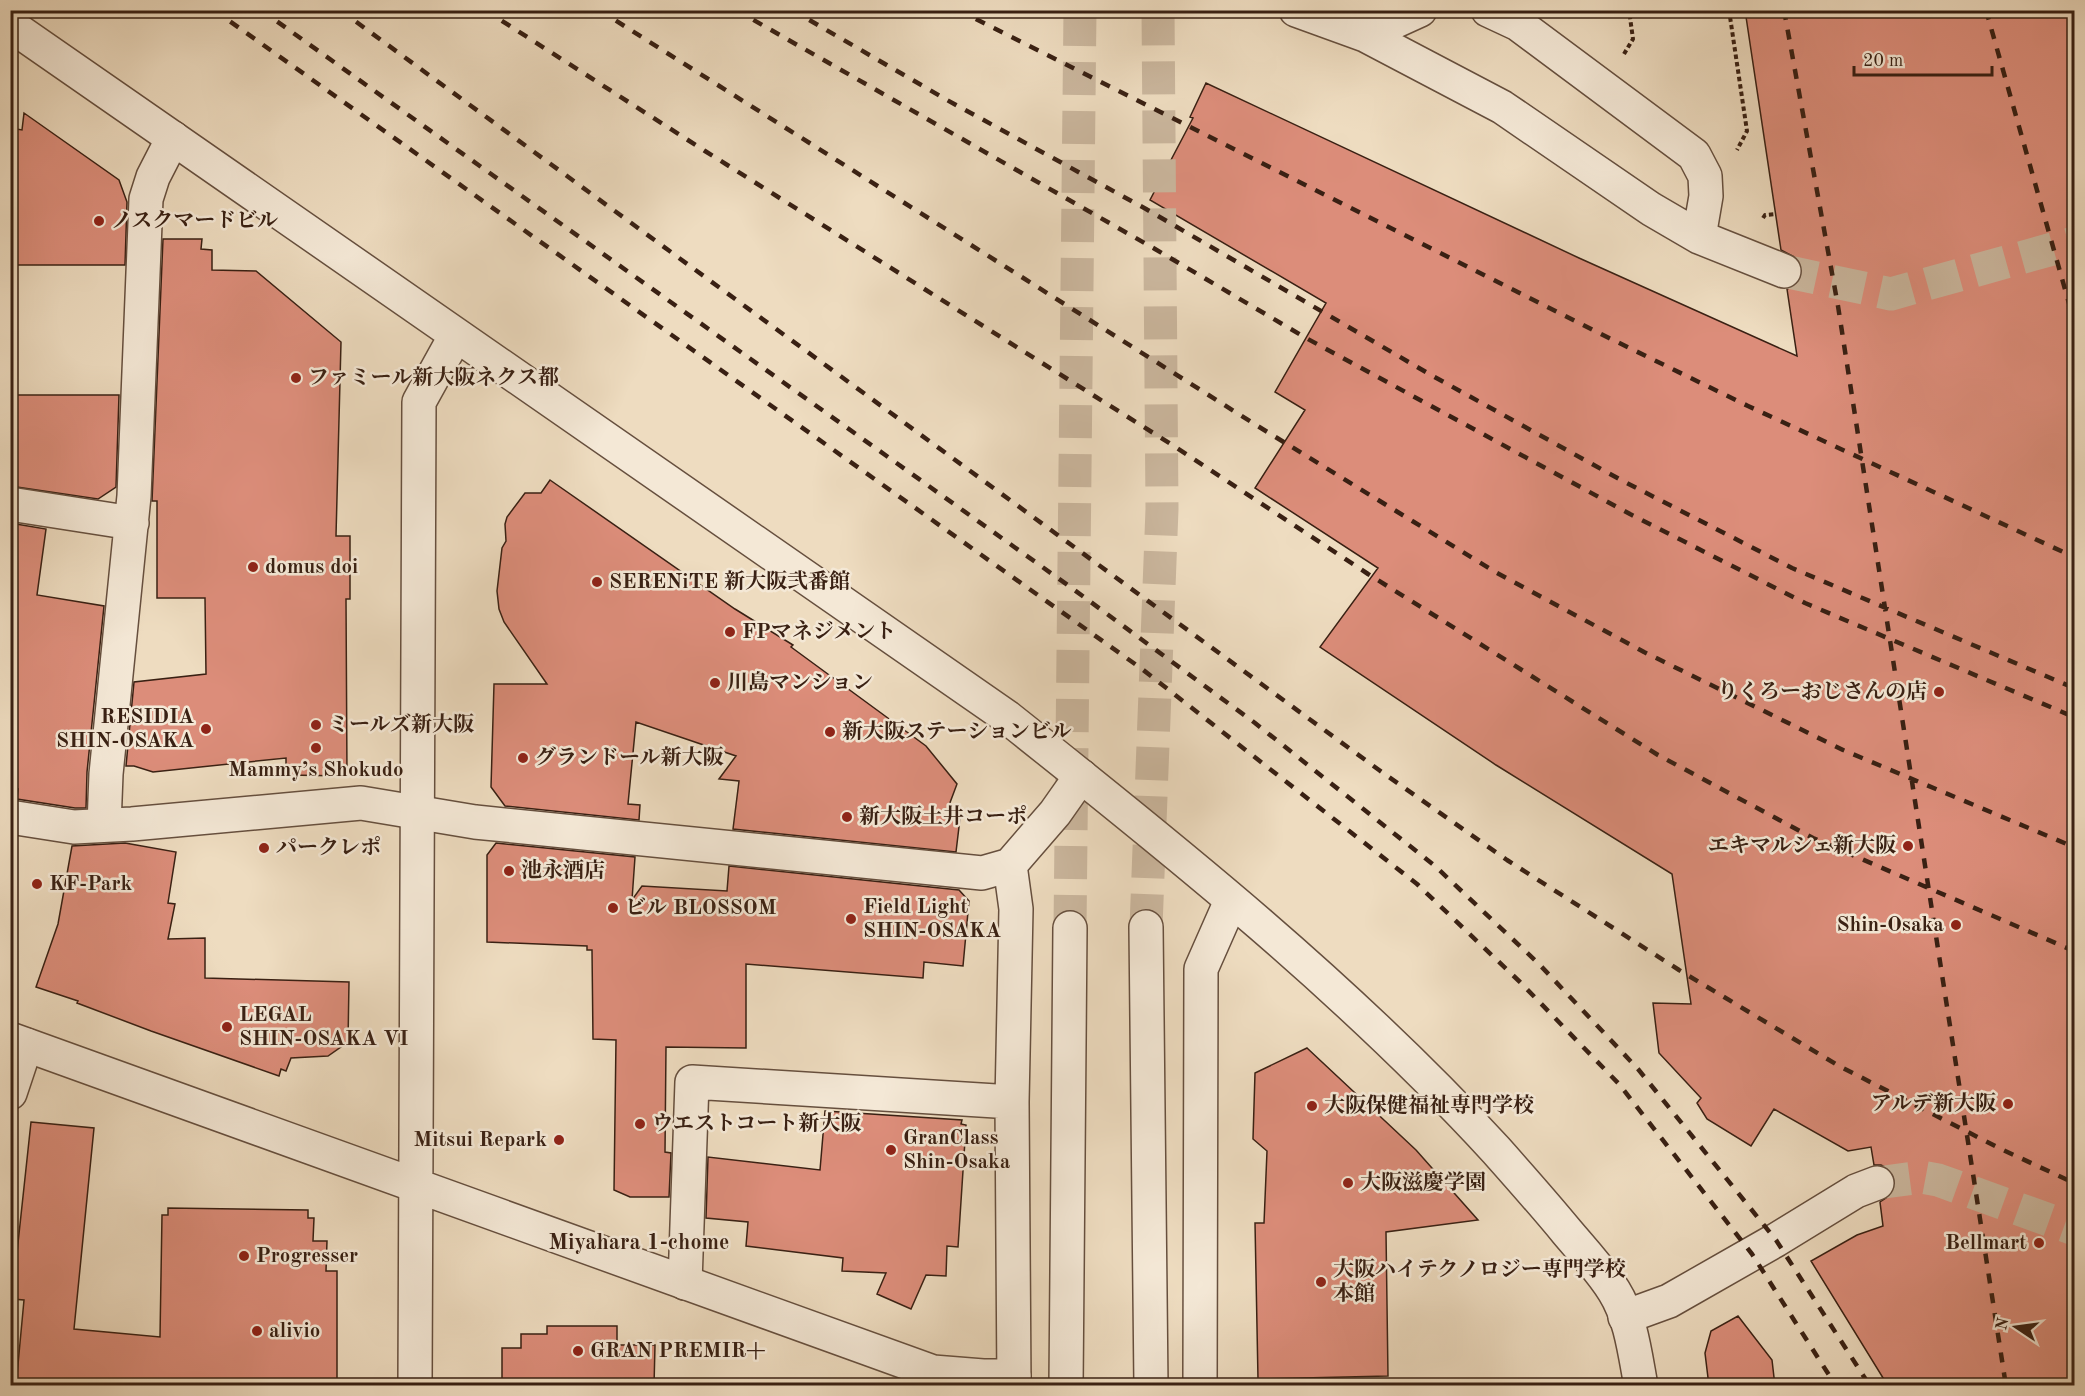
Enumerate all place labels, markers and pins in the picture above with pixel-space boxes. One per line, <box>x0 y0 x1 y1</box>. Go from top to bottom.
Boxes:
place label: ノスクマードビル <box>111 210 278 232</box>
marker: ノスクマードビル <box>92 214 106 228</box>
place label: ファミール新大阪ネクス都 <box>308 365 559 389</box>
marker: ファミール新大阪ネクス都 <box>289 371 303 385</box>
place label: domus doi <box>265 557 358 578</box>
marker: domus doi <box>246 560 260 574</box>
place label: SERENiTE 新大阪弐番館 <box>609 570 850 593</box>
marker: SERENiTE 新大阪弐番館 <box>590 575 604 589</box>
place label: FPマネジメント <box>742 619 896 643</box>
marker: FPマネジメント <box>723 625 737 639</box>
place label: 川島マンション <box>727 671 873 694</box>
marker: 川島マンション <box>708 676 722 690</box>
place label: りくろーおじさんの店 <box>1717 680 1927 703</box>
marker: りくろーおじさんの店 <box>1932 685 1946 699</box>
place label: RESIDIA SHIN-OSAKA <box>56 707 194 752</box>
place label: ミールズ新大阪 <box>328 713 475 736</box>
marker: ミールズ新大阪 <box>309 718 323 732</box>
place label: 新大阪ステーションビル <box>842 720 1072 743</box>
marker: RESIDIA SHIN-OSAKA <box>199 722 213 736</box>
marker: 新大阪ステーションビル <box>823 725 837 739</box>
marker: Mammy’s Shokudo <box>309 741 323 755</box>
place label: グランドール新大阪 <box>535 746 725 769</box>
marker: グランドール新大阪 <box>516 751 530 765</box>
place label: Mammy’s Shokudo <box>228 760 404 781</box>
place label: 新大阪土井コーポ <box>859 805 1027 828</box>
marker: 新大阪土井コーポ <box>840 810 854 824</box>
place label: エキマルシェ新大阪 <box>1708 834 1897 857</box>
place label: パークレポ <box>276 836 381 859</box>
marker: エキマルシェ新大阪 <box>1901 839 1915 853</box>
marker: パークレポ <box>257 841 271 855</box>
place label: 池永酒店 <box>521 858 605 882</box>
marker: 池永酒店 <box>502 864 516 878</box>
place label: KF-Park <box>49 874 133 895</box>
marker: KF-Park <box>30 877 44 891</box>
place label: ビル BLOSSOM <box>625 897 777 919</box>
place label: Field Light SHIN-OSAKA <box>863 897 1001 942</box>
marker: ビル BLOSSOM <box>606 901 620 915</box>
marker: Field Light SHIN-OSAKA <box>844 912 858 926</box>
place label: Shin-Osaka <box>1836 915 1944 936</box>
marker: Shin-Osaka <box>1949 918 1963 932</box>
place label: LEGAL SHIN-OSAKA VI <box>239 1005 408 1050</box>
marker: LEGAL SHIN-OSAKA VI <box>220 1020 234 1034</box>
place label: アルデ新大阪 <box>1871 1092 1997 1115</box>
place label: 大阪保健福祉専門学校 <box>1324 1094 1534 1117</box>
marker: アルデ新大阪 <box>2001 1097 2015 1111</box>
marker: 大阪保健福祉専門学校 <box>1305 1099 1319 1113</box>
place label: ウエストコート新大阪 <box>652 1112 862 1135</box>
marker: ウエストコート新大阪 <box>633 1117 647 1131</box>
place label: GranClass Shin-Osaka <box>903 1128 1011 1173</box>
place label: Mitsui Repark <box>414 1130 547 1151</box>
marker: Mitsui Repark <box>552 1133 566 1147</box>
marker: GranClass Shin-Osaka <box>884 1143 898 1157</box>
place label: 大阪滋慶学園 <box>1360 1171 1486 1194</box>
marker: 大阪滋慶学園 <box>1341 1176 1355 1190</box>
place label: Bellmart <box>1945 1233 2027 1254</box>
marker: Bellmart <box>2032 1236 2046 1250</box>
place label: Progresser <box>256 1246 358 1267</box>
marker: Progresser <box>237 1249 251 1263</box>
place label: 大阪ハイテクノロジー専門学校 本館 <box>1333 1258 1626 1305</box>
marker: 大阪ハイテクノロジー専門学校 本館 <box>1314 1275 1328 1289</box>
place label: alivio <box>269 1321 320 1342</box>
marker: alivio <box>250 1324 264 1338</box>
place label: GRAN PREMIR+ <box>590 1341 766 1362</box>
marker: GRAN PREMIR+ <box>571 1344 585 1358</box>

